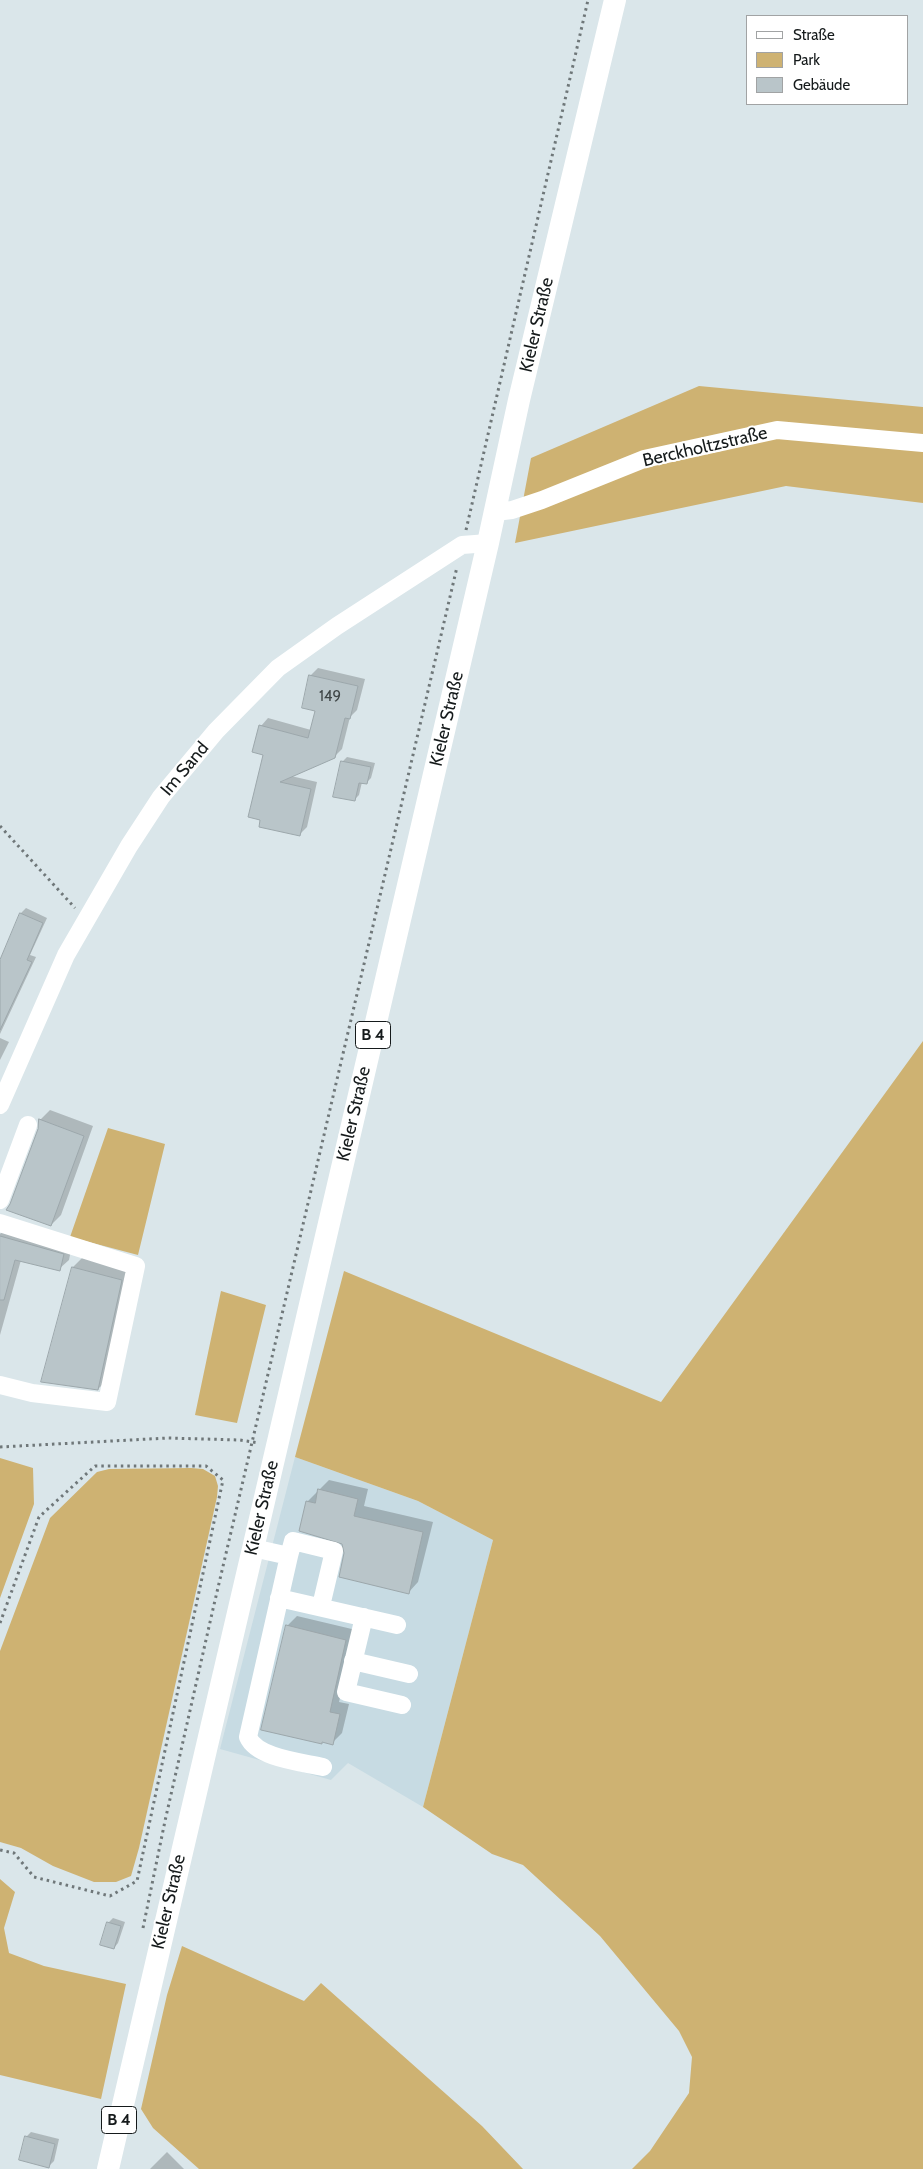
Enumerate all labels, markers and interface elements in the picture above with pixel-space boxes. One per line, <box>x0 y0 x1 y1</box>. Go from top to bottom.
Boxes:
legend <box>746 15 908 105</box>
text: Straße <box>793 26 835 44</box>
text: Park <box>793 51 820 69</box>
text: Gebäude <box>793 76 850 94</box>
street label: Kieler Straße <box>516 275 558 375</box>
street label: Berckholtzstraße <box>641 422 769 472</box>
street label: Kieler Straße <box>426 669 468 769</box>
house number: 149 <box>319 688 341 706</box>
street label: Im Sand <box>156 738 214 800</box>
road number: B 4 <box>356 1022 390 1048</box>
street label: Kieler Straße <box>333 1064 375 1164</box>
street label: Kieler Straße <box>241 1458 283 1558</box>
street label: Kieler Straße <box>148 1852 190 1952</box>
road number: B 4 <box>102 2106 136 2134</box>

